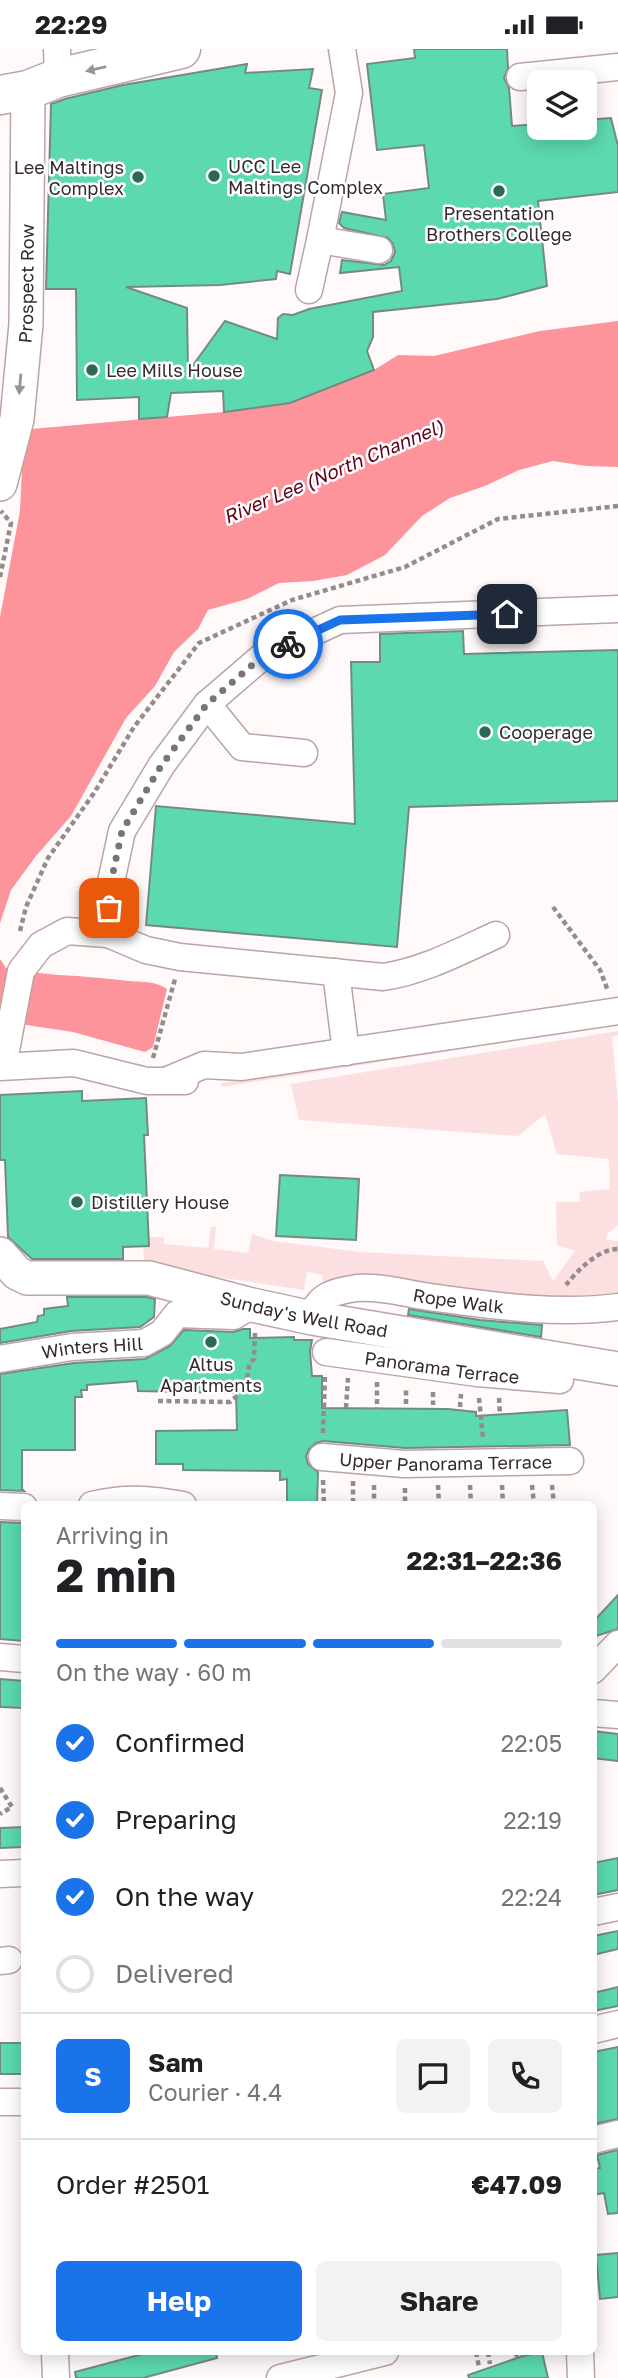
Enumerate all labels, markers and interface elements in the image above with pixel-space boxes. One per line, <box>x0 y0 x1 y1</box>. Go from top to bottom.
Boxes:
text: 22:29 <box>35 9 107 40</box>
one-way arrow <box>84 64 106 75</box>
map controls <box>527 70 597 140</box>
button: layers <box>527 70 597 140</box>
place label: UCC Lee Maltings Complex <box>228 155 383 198</box>
place label: Lee Maltings Complex <box>14 156 124 199</box>
marker: UCC Lee Maltings Complex <box>206 168 222 184</box>
marker: Lee Maltings Complex <box>130 169 146 185</box>
marker: Presentation Brothers College <box>491 183 507 199</box>
place label: Presentation Brothers College <box>426 202 572 245</box>
street label: Prospect Row <box>13 223 38 344</box>
place label: Lee Mills House <box>106 359 243 381</box>
marker: Lee Mills House <box>84 362 100 378</box>
one-way arrow <box>14 373 25 395</box>
water label: River Lee (North Channel) <box>220 414 447 528</box>
pin <box>477 584 537 644</box>
icon: home <box>488 595 526 633</box>
courier <box>253 609 323 679</box>
icon: bike <box>269 625 307 663</box>
place label: Cooperage <box>499 721 593 743</box>
marker: Cooperage <box>477 724 493 740</box>
pin <box>79 878 139 938</box>
icon: bag <box>90 889 128 927</box>
place label: Distillery House <box>91 1191 229 1213</box>
marker: Distillery House <box>69 1194 85 1210</box>
street label: Rope Walk <box>411 1283 505 1317</box>
street label: Sunday's Well Road <box>218 1286 389 1341</box>
street label: Winters Hill <box>40 1332 144 1363</box>
marker: Altus Apartments <box>203 1334 219 1350</box>
street label: Panorama Terrace <box>363 1347 520 1388</box>
place label: Altus Apartments <box>160 1353 262 1396</box>
street label: Upper Panorama Terrace <box>339 1448 552 1475</box>
text: Arriving in <box>56 1521 169 1549</box>
text: 22:31–22:36 <box>407 1545 562 1576</box>
text: 2 min <box>56 1547 176 1602</box>
text: On the way · 60 m <box>56 1658 252 1686</box>
icon: check <box>56 1724 94 1762</box>
text: Confirmed <box>115 1727 245 1758</box>
text: 22:05 <box>501 1729 562 1757</box>
icon: check <box>56 1801 94 1839</box>
text: Preparing <box>115 1804 237 1835</box>
text: 22:19 <box>503 1806 562 1834</box>
icon: check <box>56 1878 94 1916</box>
text: On the way <box>115 1881 254 1912</box>
text: 22:24 <box>501 1883 562 1911</box>
text: Delivered <box>115 1958 234 1989</box>
button: chat <box>396 2039 470 2113</box>
button: phone <box>488 2039 562 2113</box>
text: Sam <box>148 2047 203 2078</box>
text: S <box>84 2061 102 2092</box>
text: Courier · 4.4 <box>148 2078 282 2106</box>
text: Order #2501 <box>56 2169 209 2200</box>
text: €47.09 <box>472 2169 562 2200</box>
button: Help <box>56 2261 302 2341</box>
button: Share <box>316 2261 562 2341</box>

